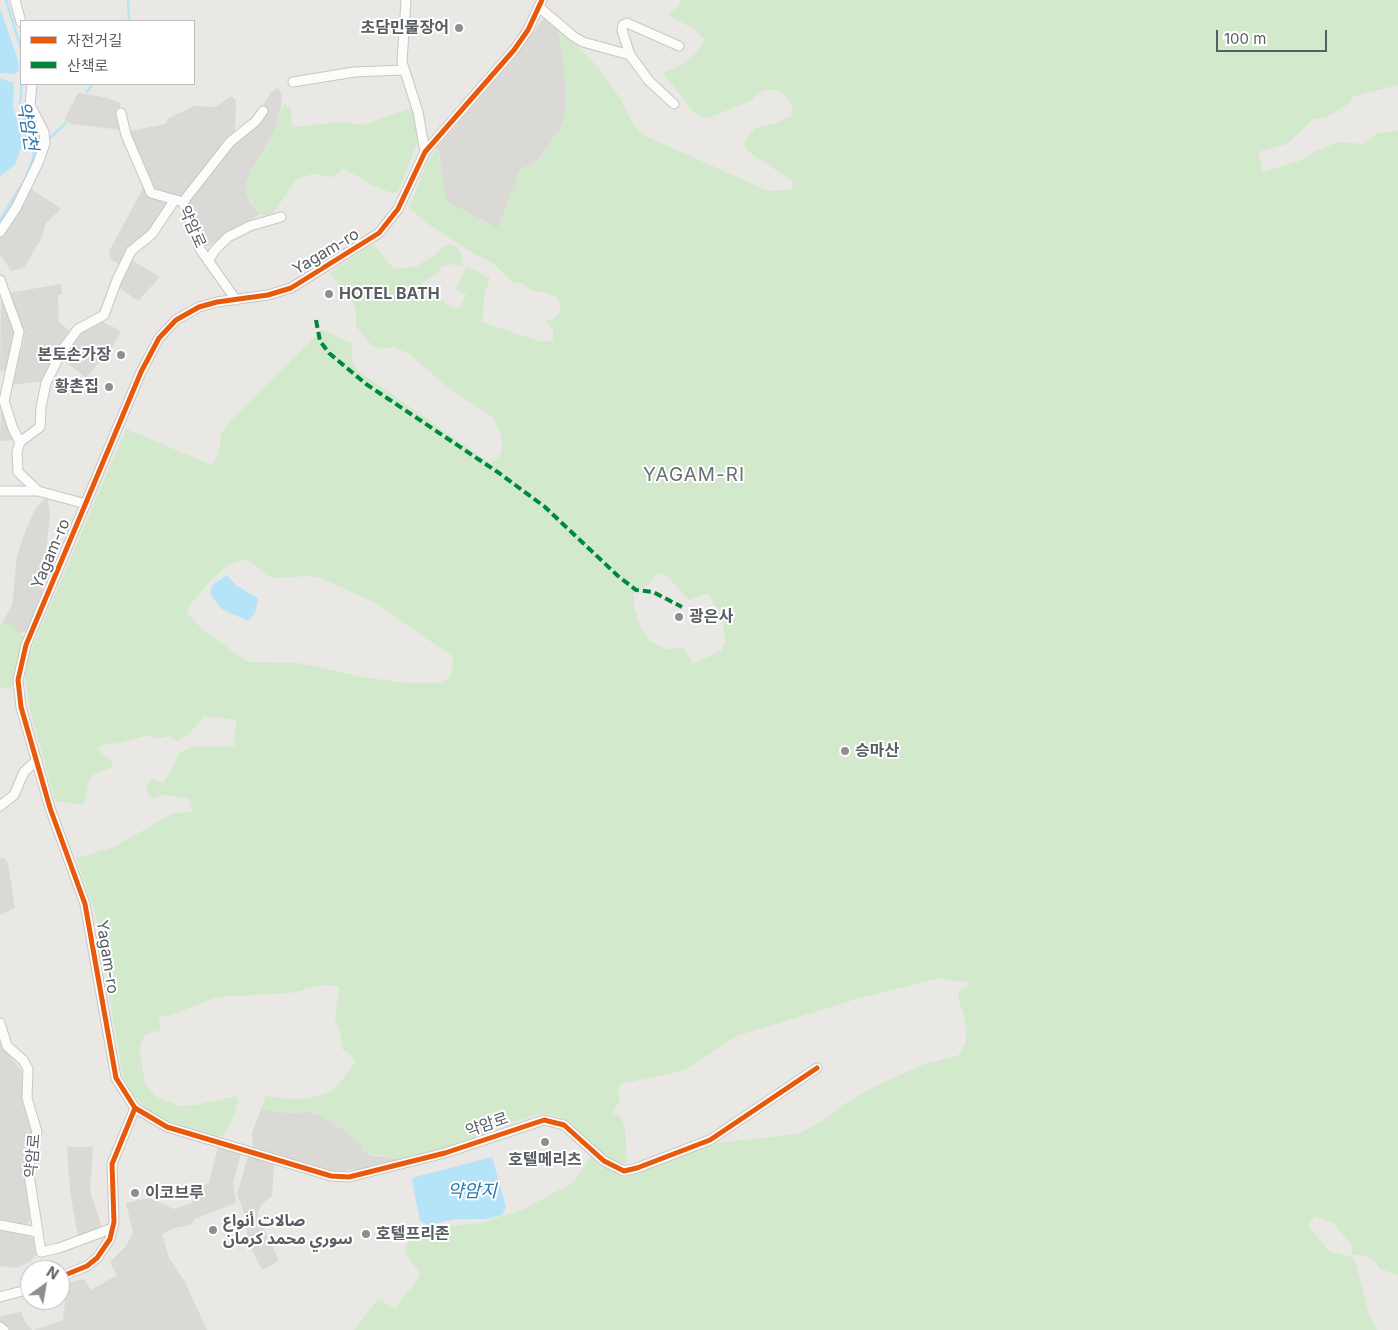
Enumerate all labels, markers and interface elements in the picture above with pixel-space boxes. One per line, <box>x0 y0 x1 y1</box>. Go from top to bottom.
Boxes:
place label: 초담민물장어 <box>361 18 449 38</box>
legend <box>20 20 195 85</box>
scale bar <box>1218 20 1329 52</box>
marker: 초담민물장어 <box>453 22 465 34</box>
text: 100 m <box>1224 29 1266 48</box>
text: 자전거길 <box>67 31 122 50</box>
text: 산책로 <box>67 56 108 75</box>
water label: 약암천 <box>12 100 42 152</box>
street label: 약암로 <box>174 203 210 251</box>
street label: Yagam-ro <box>289 225 363 279</box>
place label: HOTEL BATH <box>339 284 440 304</box>
marker: HOTEL BATH <box>323 288 335 300</box>
place label: 본토손가장 <box>37 345 111 365</box>
marker: 본토손가장 <box>115 349 127 361</box>
place label: 황촌집 <box>55 377 99 397</box>
marker: 황촌집 <box>103 381 115 393</box>
district label: YAGAM-RI <box>642 464 746 486</box>
street label: Yagam-ro <box>28 516 74 592</box>
place label: 광은사 <box>689 607 733 627</box>
marker: 광은사 <box>673 611 685 623</box>
place label: 승마산 <box>855 741 899 761</box>
marker: 승마산 <box>839 745 851 757</box>
street label: Yagam-ro <box>92 919 122 995</box>
street label: 약암로 <box>463 1109 511 1141</box>
street label: 약암로 <box>22 1133 44 1179</box>
marker: 호텔메리츠 <box>539 1136 551 1148</box>
place label: 호텔메리츠 <box>508 1150 582 1170</box>
water label: 약암지 <box>447 1181 497 1203</box>
place label: 이코브루 <box>145 1183 204 1203</box>
marker: 이코브루 <box>129 1187 141 1199</box>
place label: صالات أنواع سوري محمد كرمان <box>223 1211 353 1249</box>
marker: صالات أنواع سوري محمد كرمان <box>207 1224 219 1236</box>
place label: 호텔프리존 <box>376 1224 450 1244</box>
marker: 호텔프리존 <box>360 1228 372 1240</box>
north arrow <box>20 1260 70 1310</box>
text: N <box>44 1263 62 1283</box>

